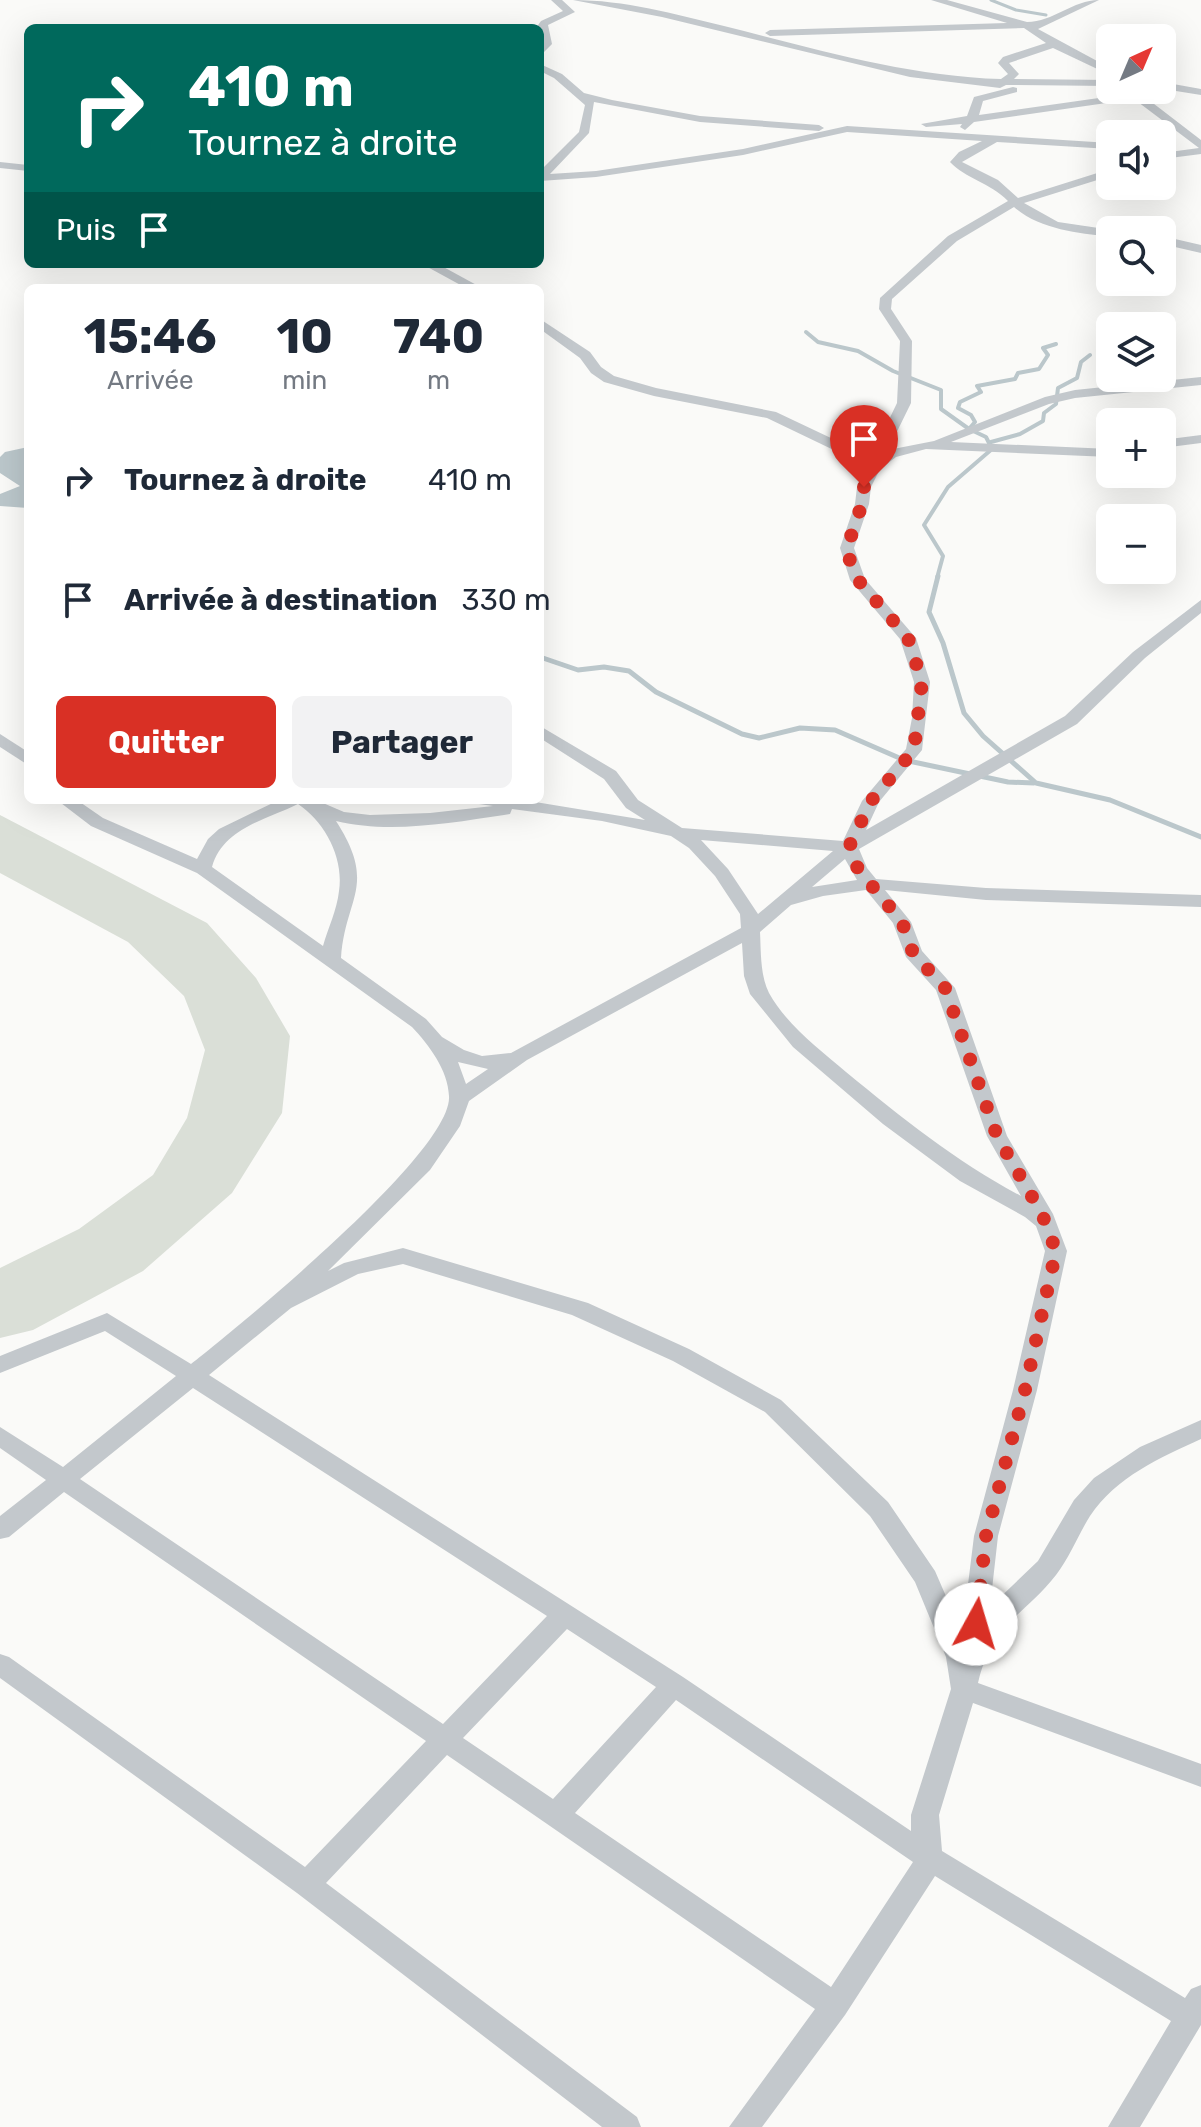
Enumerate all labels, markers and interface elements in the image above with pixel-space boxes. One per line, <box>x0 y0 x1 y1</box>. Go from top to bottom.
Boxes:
north arrow <box>1096 24 1176 104</box>
map controls <box>1096 24 1176 584</box>
text: 410 m <box>188 54 354 120</box>
icon: right <box>56 56 160 160</box>
button: sound <box>1096 120 1176 200</box>
text: Tournez à droite <box>188 121 458 164</box>
icon: arrive <box>132 208 176 252</box>
text: Puis <box>56 212 116 248</box>
button: search <box>1096 216 1176 296</box>
text: 15:46 <box>84 308 217 365</box>
text: 10 <box>276 308 333 365</box>
text: 740 <box>393 308 484 365</box>
button: layers <box>1096 312 1176 392</box>
text: Arrivée <box>107 365 194 396</box>
text: min <box>282 365 327 396</box>
text: m <box>427 365 450 396</box>
pin <box>830 405 898 487</box>
button: + <box>1096 408 1176 488</box>
icon: arrive <box>842 417 886 461</box>
icon: right <box>56 458 100 502</box>
text: Tournez à droite <box>124 462 367 498</box>
text: 410 m <box>428 462 512 498</box>
button: − <box>1096 504 1176 584</box>
icon: arrive <box>56 578 100 622</box>
text: Arrivée à destination <box>124 582 438 618</box>
text: 330 m <box>462 582 551 618</box>
button: Quitter <box>56 696 276 788</box>
button: Partager <box>292 696 512 788</box>
position arrow <box>934 1582 1018 1666</box>

